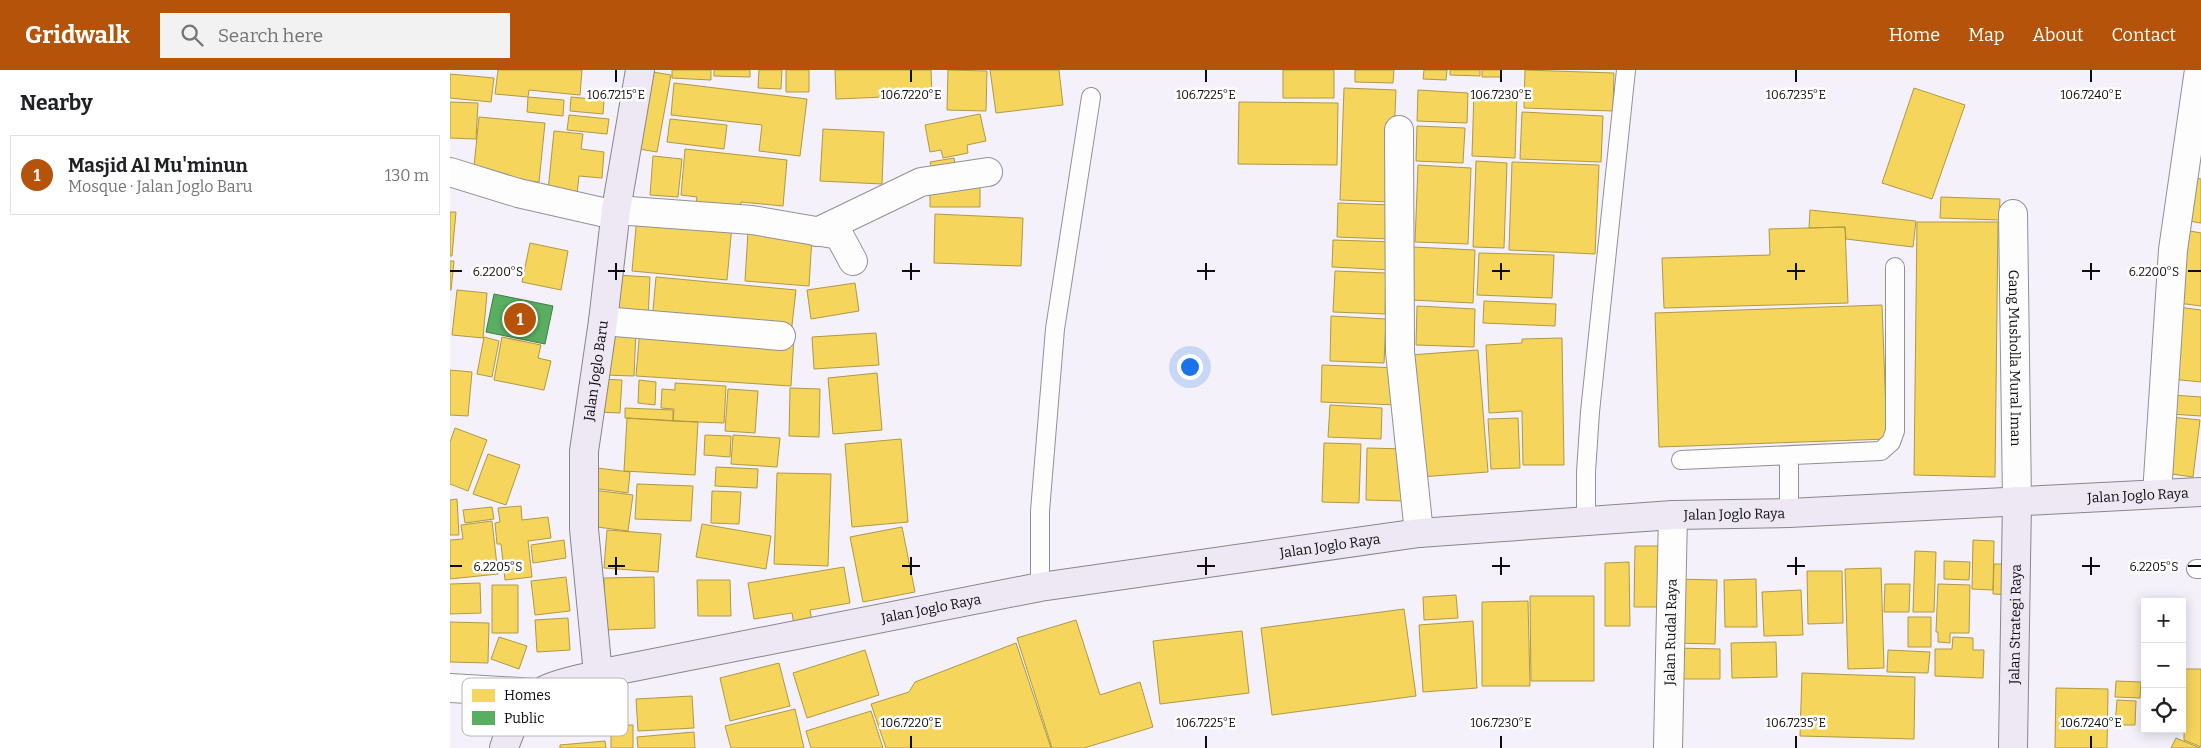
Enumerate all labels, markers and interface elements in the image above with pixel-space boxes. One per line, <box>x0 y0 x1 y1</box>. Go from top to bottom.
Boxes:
search box <box>160 13 510 58</box>
text: Gridwalk <box>25 21 130 49</box>
icon: search <box>178 21 206 49</box>
text: Search here <box>218 24 323 47</box>
text: Home <box>1889 24 1940 46</box>
text: Map <box>1968 24 2004 46</box>
text: About <box>2032 24 2083 46</box>
text: Contact <box>2111 24 2176 46</box>
text: 106.7215°E <box>587 88 645 102</box>
text: 106.7220°E <box>881 88 941 102</box>
text: 106.7225°E <box>1176 88 1236 102</box>
text: 106.7230°E <box>1470 88 1532 102</box>
text: 106.7235°E <box>1766 88 1826 102</box>
text: 106.7240°E <box>2060 88 2122 102</box>
text: Nearby <box>20 90 93 116</box>
text: Masjid Al Mu'minun <box>68 154 248 177</box>
text: 1 <box>34 166 40 185</box>
text: 130 m <box>385 166 429 185</box>
text: Mosque · Jalan Joglo Baru <box>68 177 252 196</box>
text: 6.2200°S <box>473 265 523 279</box>
text: 6.2200°S <box>2129 265 2179 279</box>
street label: Gang Musholla Mural Iman <box>2005 270 2024 447</box>
pin: 1 <box>504 300 536 338</box>
street label: Jalan Joglo Baru <box>580 319 612 423</box>
your location <box>1177 354 1203 380</box>
street label: Jalan Joglo Raya <box>2086 485 2189 507</box>
street label: Jalan Joglo Raya <box>1683 505 1786 524</box>
street label: Jalan Joglo Raya <box>1278 531 1382 562</box>
text: 6.2205°S <box>473 560 523 574</box>
text: 6.2205°S <box>2129 560 2179 574</box>
street label: Jalan Strategi Raya <box>2006 563 2025 685</box>
street label: Jalan Rudal Raya <box>1661 578 1681 687</box>
street label: Jalan Joglo Raya <box>879 591 983 627</box>
map controls <box>2141 598 2186 733</box>
button: + <box>2141 598 2186 643</box>
button: − <box>2141 643 2186 688</box>
legend <box>462 678 628 736</box>
text: Homes <box>504 687 551 704</box>
button: locate <box>2141 688 2186 733</box>
text: Public <box>504 710 544 727</box>
text: 106.7220°E <box>881 716 941 730</box>
text: 106.7225°E <box>1176 716 1236 730</box>
text: 106.7230°E <box>1470 716 1532 730</box>
text: 106.7235°E <box>1766 716 1826 730</box>
text: 106.7240°E <box>2060 716 2122 730</box>

